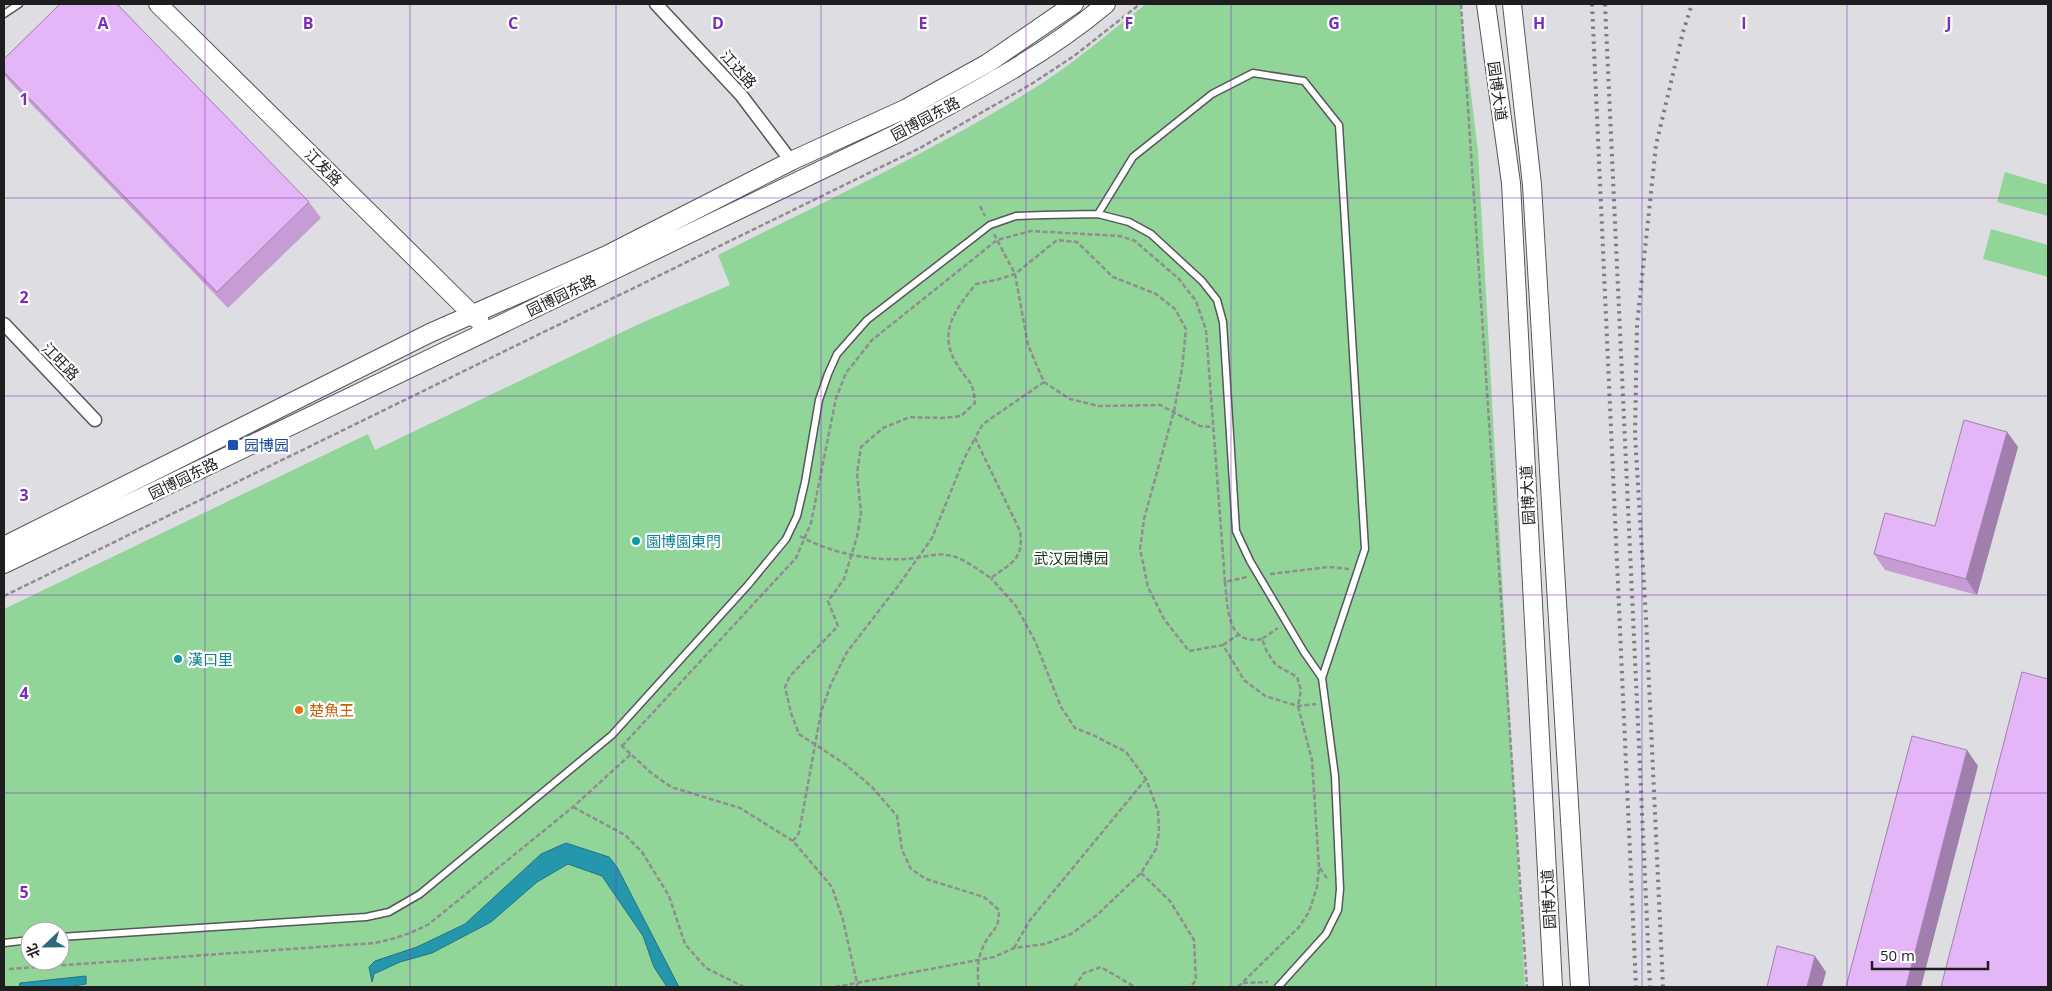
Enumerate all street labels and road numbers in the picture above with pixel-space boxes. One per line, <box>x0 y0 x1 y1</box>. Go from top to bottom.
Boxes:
street label: 江达路 <box>717 46 761 92</box>
street label: 园博大道 <box>1484 60 1512 122</box>
street label: 园博园东路 <box>887 92 963 144</box>
street label: 江发路 <box>301 144 347 190</box>
street label: 园博园东路 <box>523 270 599 320</box>
street label: 江旺路 <box>38 338 84 384</box>
street label: 园博园东路 <box>145 453 221 503</box>
street label: 园博大道 <box>1515 465 1539 525</box>
street label: 园博大道 <box>1536 869 1560 929</box>

